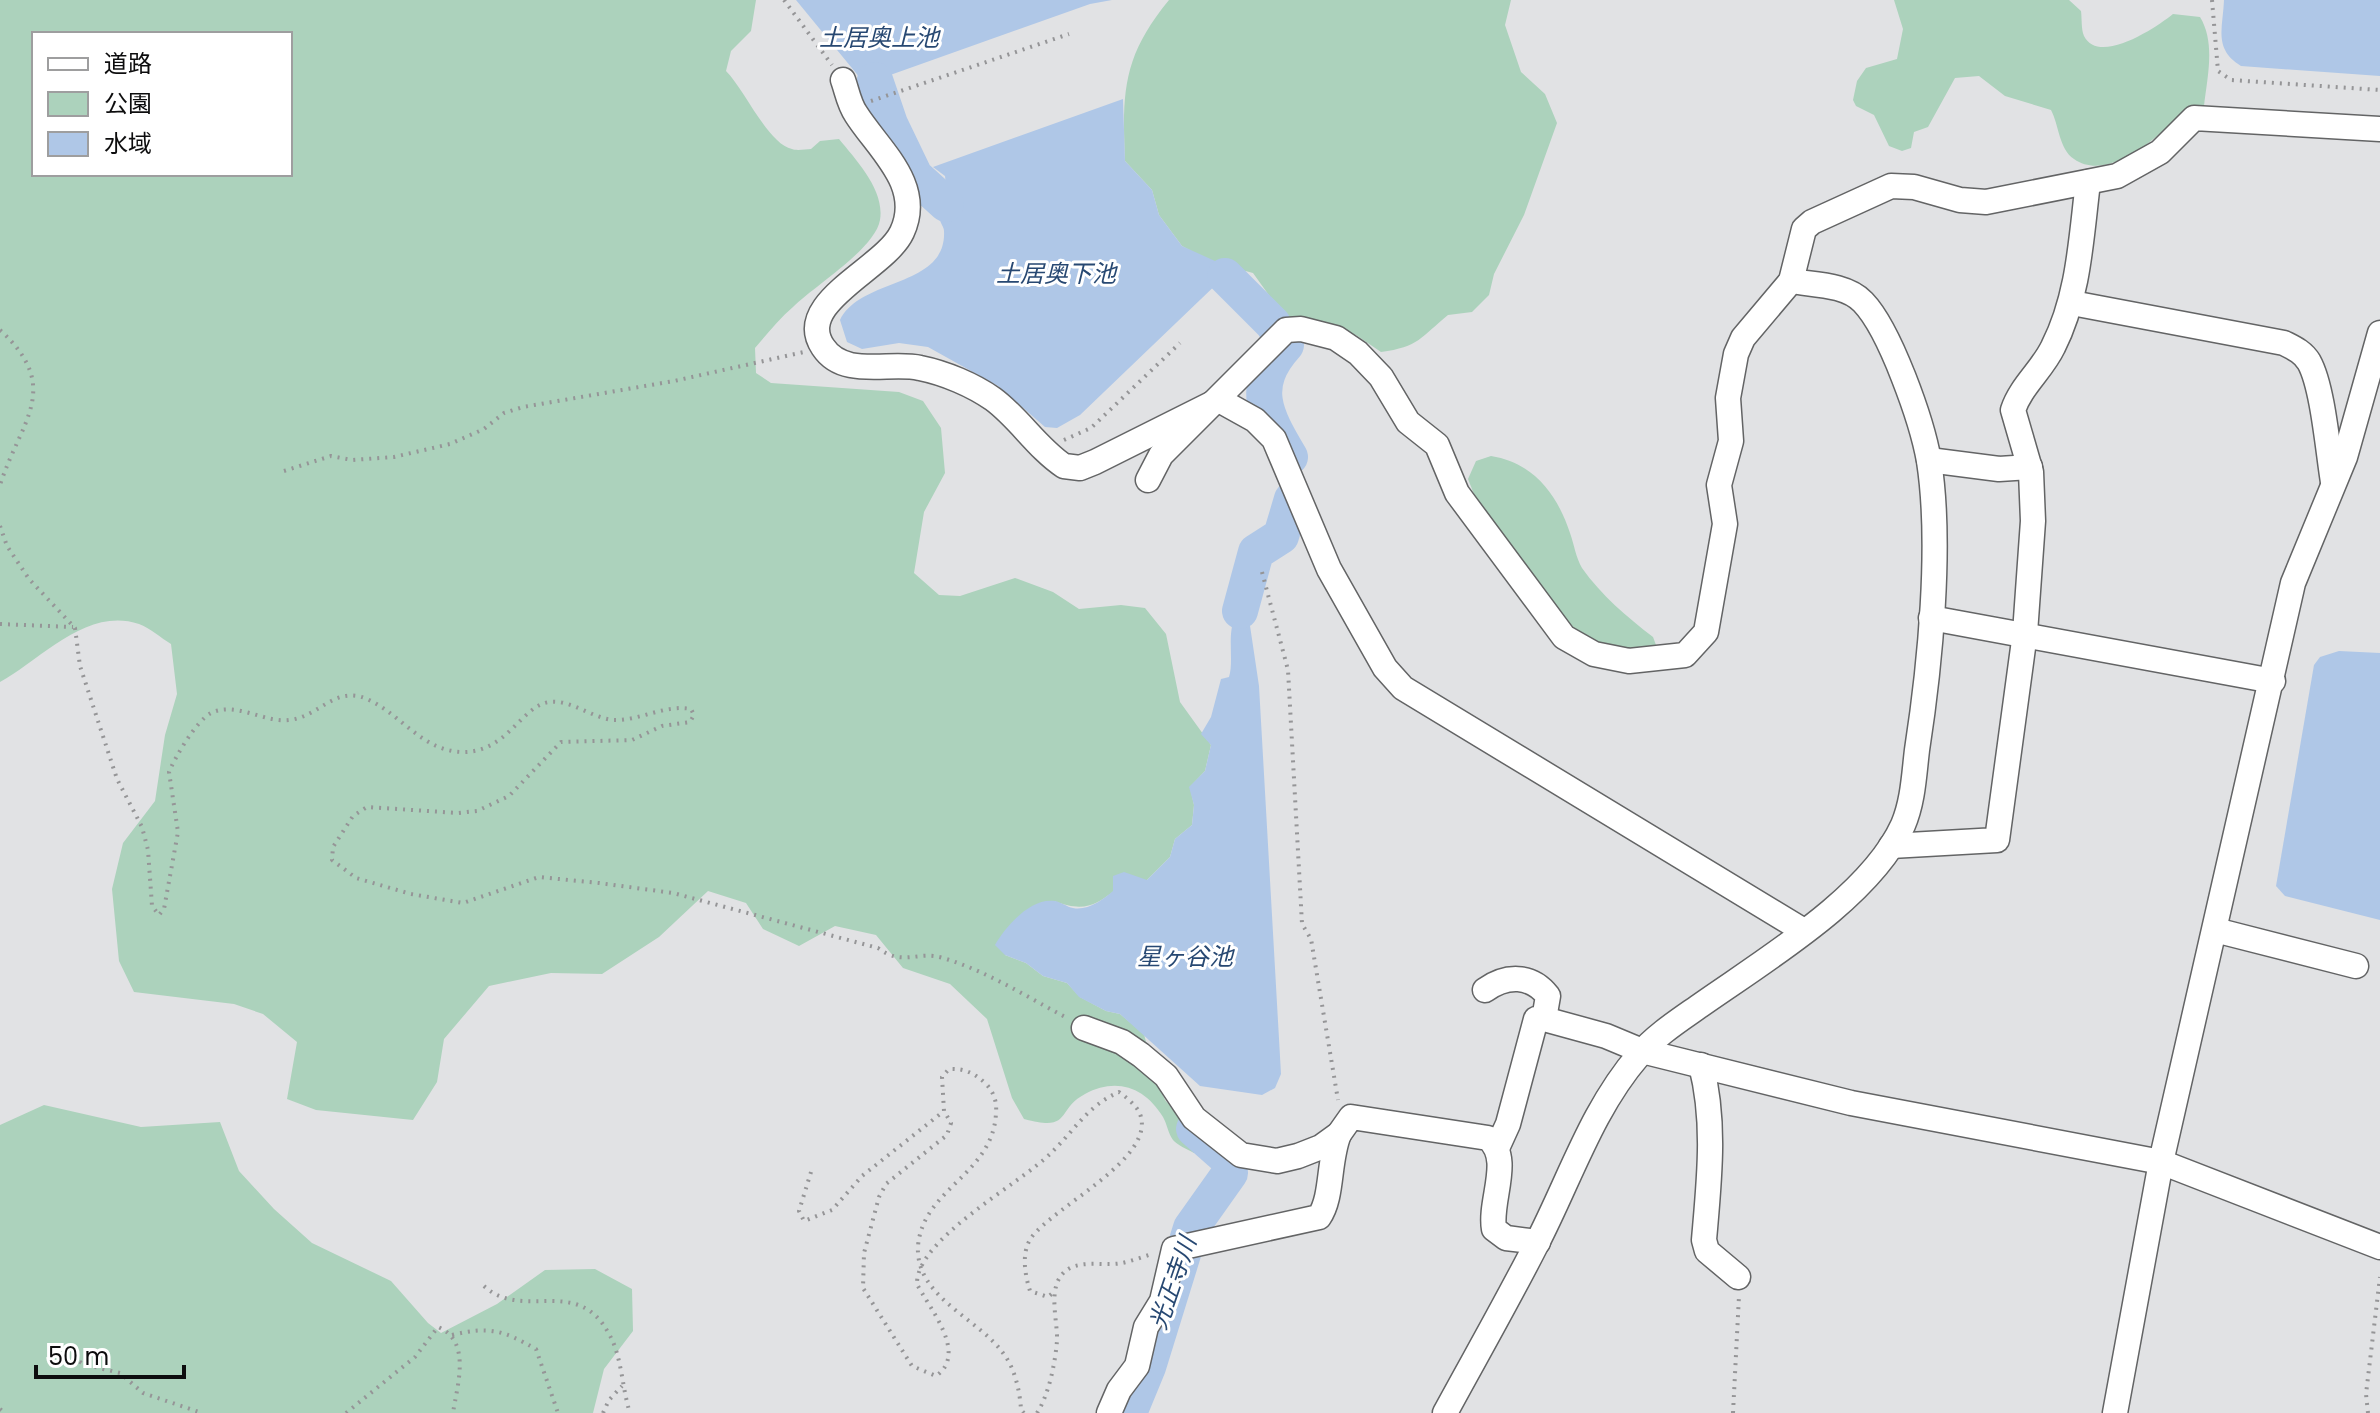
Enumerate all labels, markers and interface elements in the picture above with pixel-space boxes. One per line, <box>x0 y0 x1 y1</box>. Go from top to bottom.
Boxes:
water label: 土居奥上池 <box>819 21 941 54</box>
legend <box>32 32 292 176</box>
text: 道路 <box>104 47 152 80</box>
text: 公園 <box>104 87 152 120</box>
text: 水域 <box>104 127 152 160</box>
water label: 土居奥下池 <box>996 257 1118 290</box>
water label: 星ヶ谷池 <box>1137 940 1235 973</box>
water label: 光正寺川 <box>1141 1229 1205 1334</box>
scale bar <box>36 1329 184 1379</box>
text: 50 m <box>48 1340 109 1373</box>

